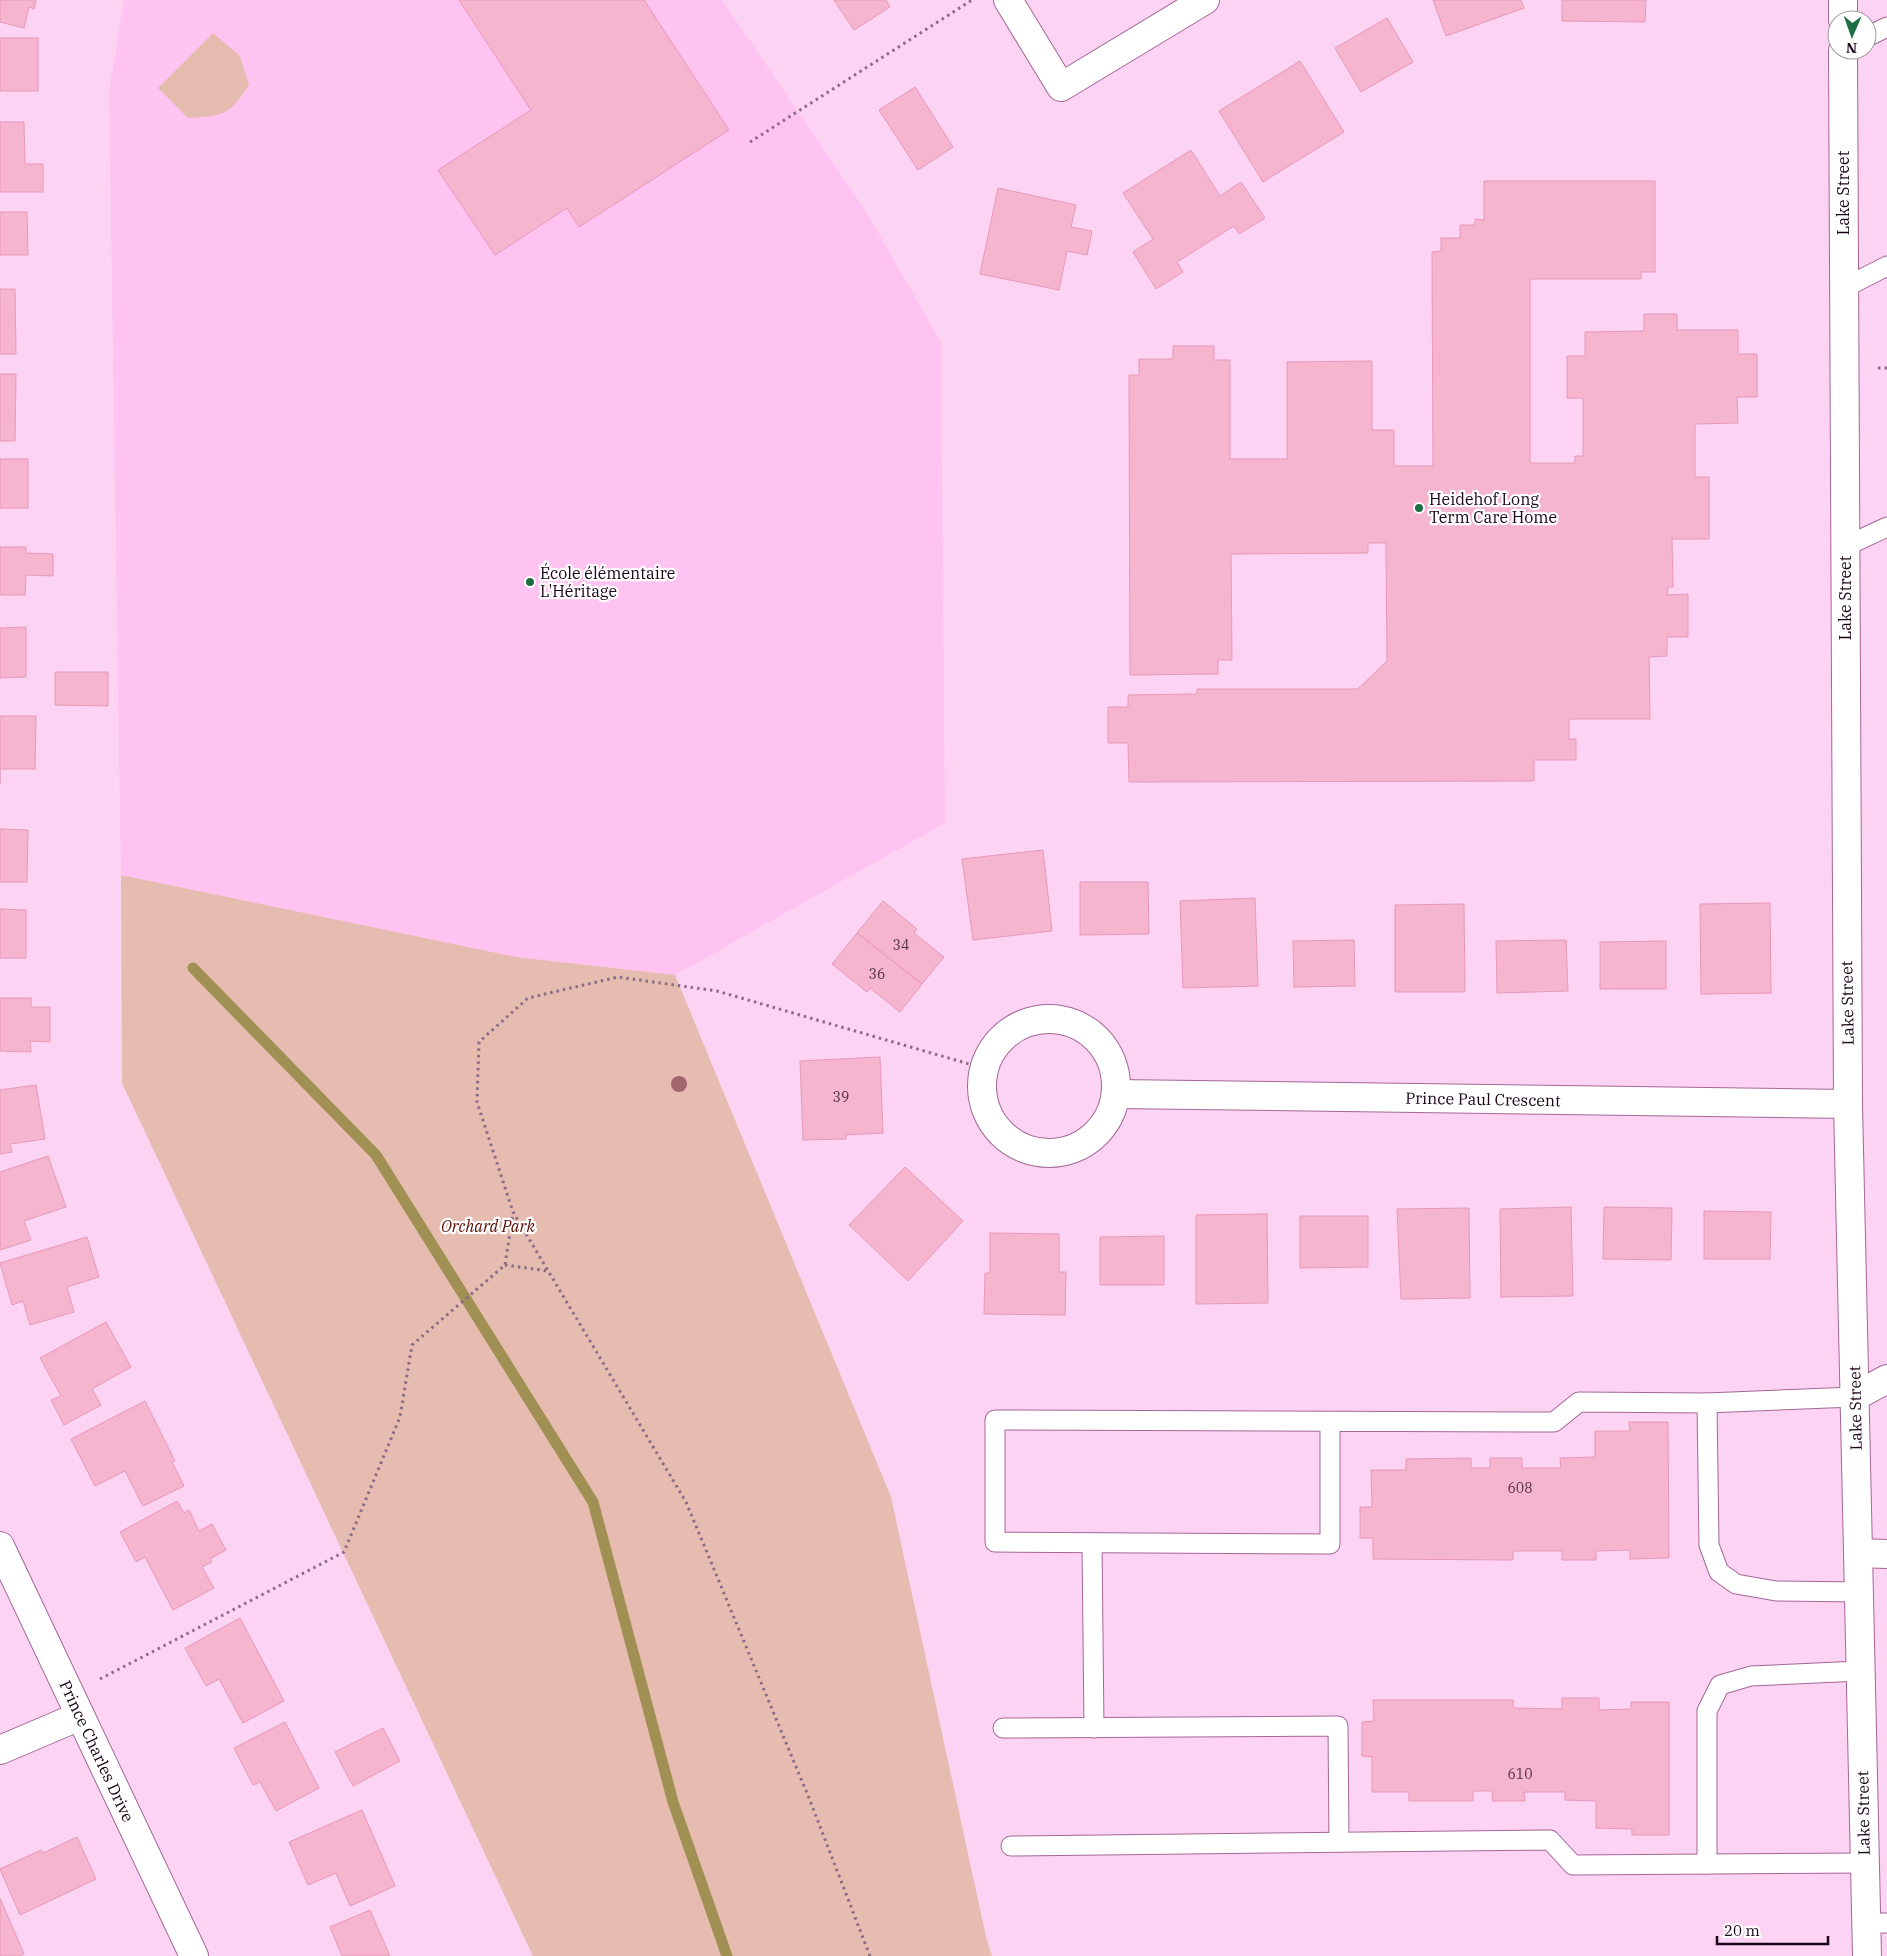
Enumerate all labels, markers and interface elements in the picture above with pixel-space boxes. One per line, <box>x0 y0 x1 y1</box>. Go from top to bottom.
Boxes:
north arrow <box>1827 10 1877 60</box>
text: N <box>1846 39 1857 57</box>
street label: Lake Street <box>1833 150 1853 235</box>
place label: Heidehof Long Term Care Home <box>1429 489 1557 527</box>
marker: Heidehof Long Term Care Home <box>1413 502 1425 514</box>
street label: Lake Street <box>1835 555 1855 640</box>
place label: École élémentaire L'Héritage <box>540 562 675 601</box>
marker: École élémentaire L'Héritage <box>524 576 536 588</box>
house number: 34 <box>893 936 909 954</box>
street label: Lake Street <box>1836 960 1858 1045</box>
house number: 36 <box>869 965 885 983</box>
house number: 39 <box>833 1088 849 1106</box>
street label: Prince Paul Crescent <box>1405 1088 1561 1110</box>
park label: Orchard Park <box>441 1216 536 1236</box>
street label: Lake Street <box>1844 1365 1866 1450</box>
house number: 608 <box>1507 1479 1533 1497</box>
street label: Prince Charles Drive <box>55 1677 139 1825</box>
house number: 610 <box>1507 1765 1533 1783</box>
street label: Lake Street <box>1852 1770 1874 1855</box>
scale bar <box>1717 1914 1828 1946</box>
text: 20 m <box>1724 1921 1760 1940</box>

